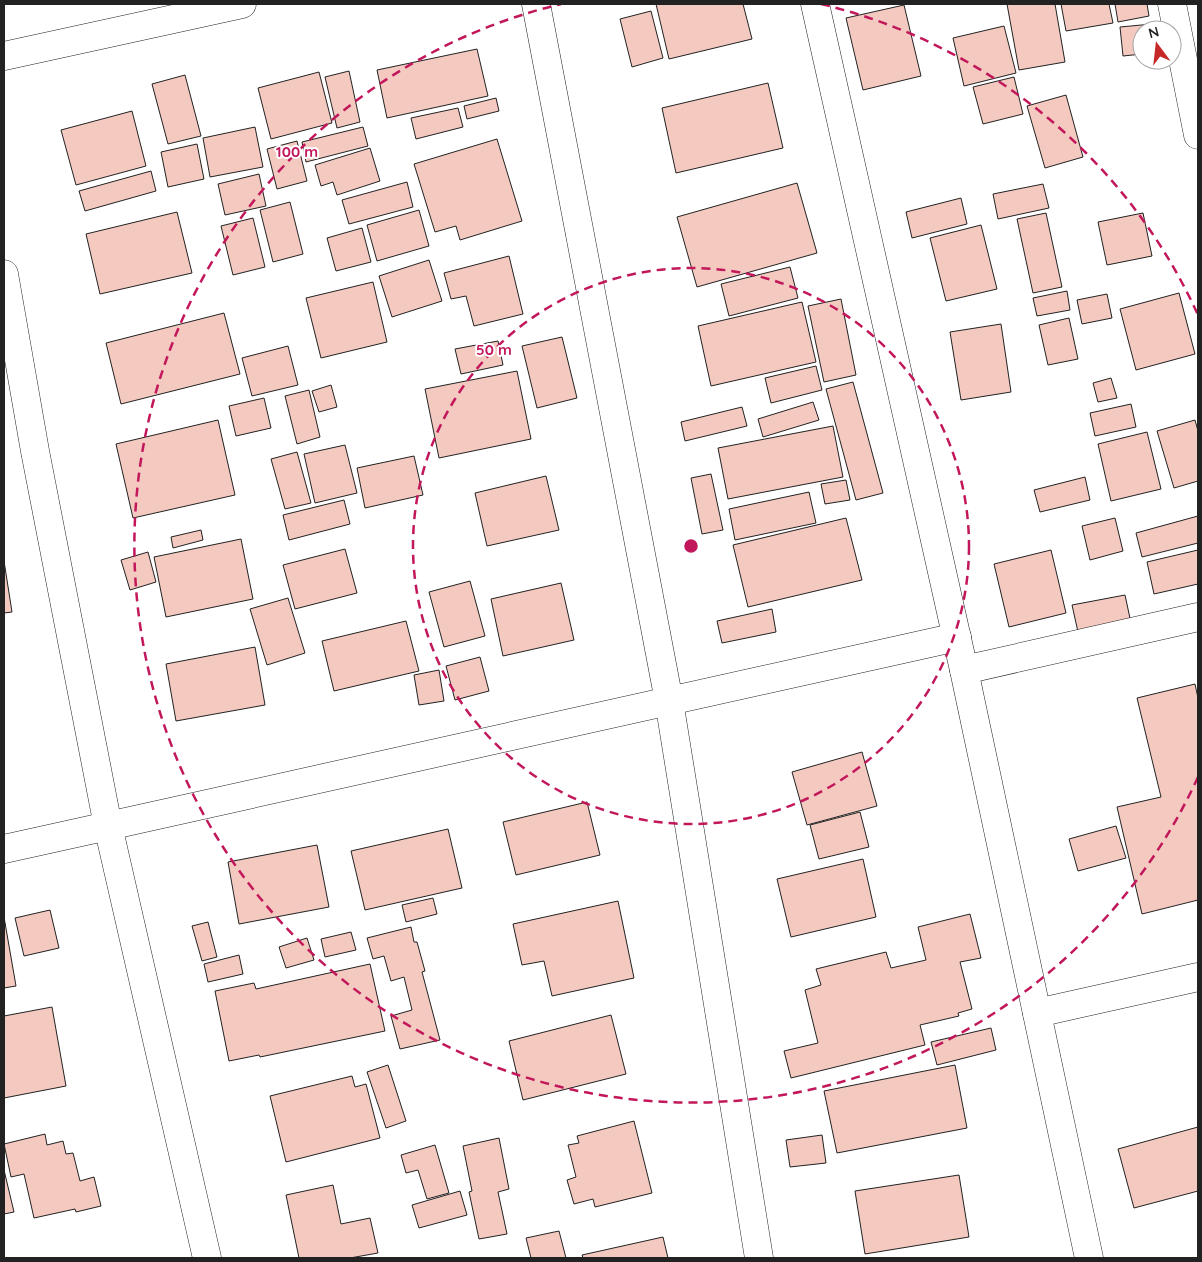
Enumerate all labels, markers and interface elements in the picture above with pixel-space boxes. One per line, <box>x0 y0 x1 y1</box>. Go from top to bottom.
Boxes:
north arrow <box>1132 20 1182 70</box>
text: N <box>1146 22 1161 42</box>
text: 100 m <box>276 142 318 161</box>
text: 50 m <box>476 340 512 359</box>
centre of rings <box>682 537 700 555</box>

